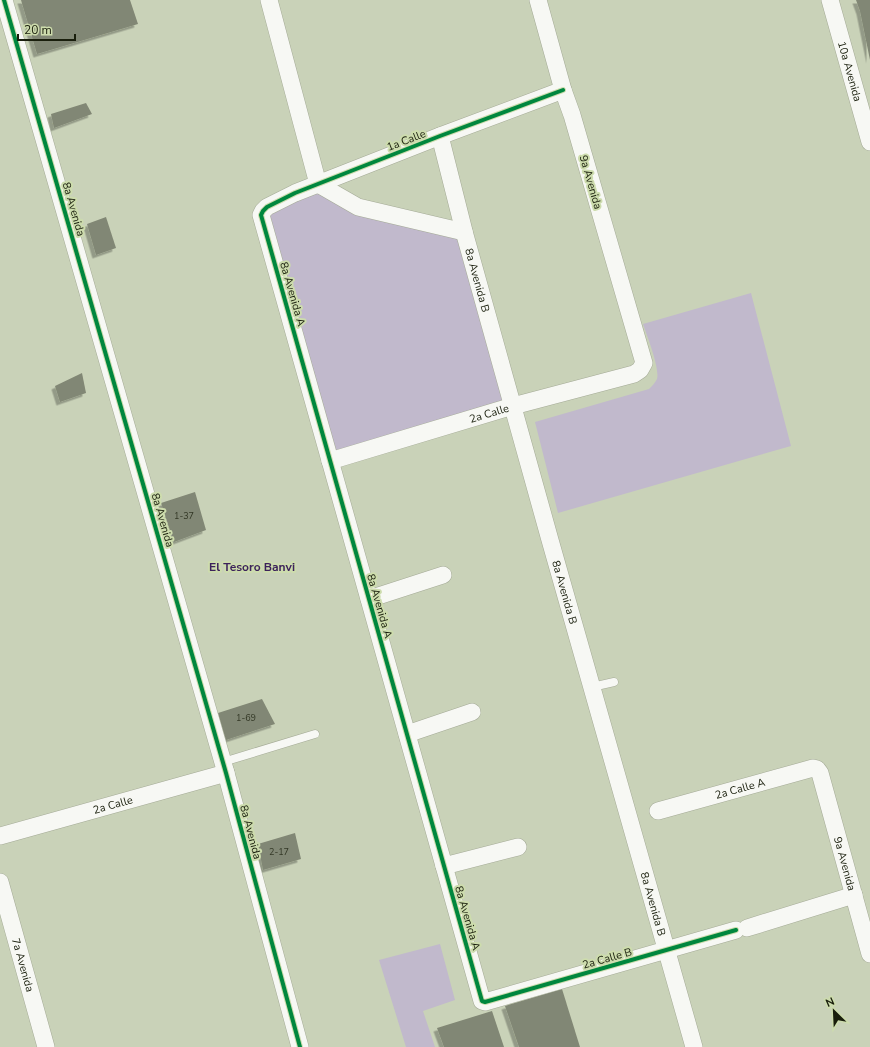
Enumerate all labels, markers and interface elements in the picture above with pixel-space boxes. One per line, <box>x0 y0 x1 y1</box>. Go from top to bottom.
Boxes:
scale bar <box>18 16 75 42</box>
text: 20 m <box>24 22 52 38</box>
street label: 10a Avenida <box>834 39 865 103</box>
street label: 1a Calle <box>385 126 428 155</box>
street label: 9a Avenida <box>576 153 605 211</box>
street label: 8a Avenida <box>59 180 88 238</box>
street label: 8a Avenida B <box>461 247 493 314</box>
street label: 8a Avenida A <box>276 260 309 328</box>
street label: 2a Calle <box>467 401 511 427</box>
street label: 8a Avenida <box>148 491 177 549</box>
house number: 1-37 <box>174 510 194 522</box>
district label: El Tesoro Banvi <box>209 559 295 575</box>
street label: 8a Avenida B <box>548 559 581 626</box>
street label: 8a Avenida A <box>363 572 396 640</box>
house number: 1-69 <box>236 712 256 724</box>
street label: 2a Calle A <box>713 775 767 803</box>
street label: 2a Calle <box>91 792 135 818</box>
street label: 8a Avenida <box>236 803 265 861</box>
street label: 9a Avenida <box>830 835 859 893</box>
house number: 2-17 <box>269 846 289 858</box>
street label: 8a Avenida B <box>637 870 669 938</box>
street label: 8a Avenida A <box>451 884 484 952</box>
street label: 7a Avenida <box>8 936 37 994</box>
street label: 2a Calle B <box>581 944 634 973</box>
north arrow <box>814 991 854 1031</box>
text: N <box>823 994 837 1011</box>

